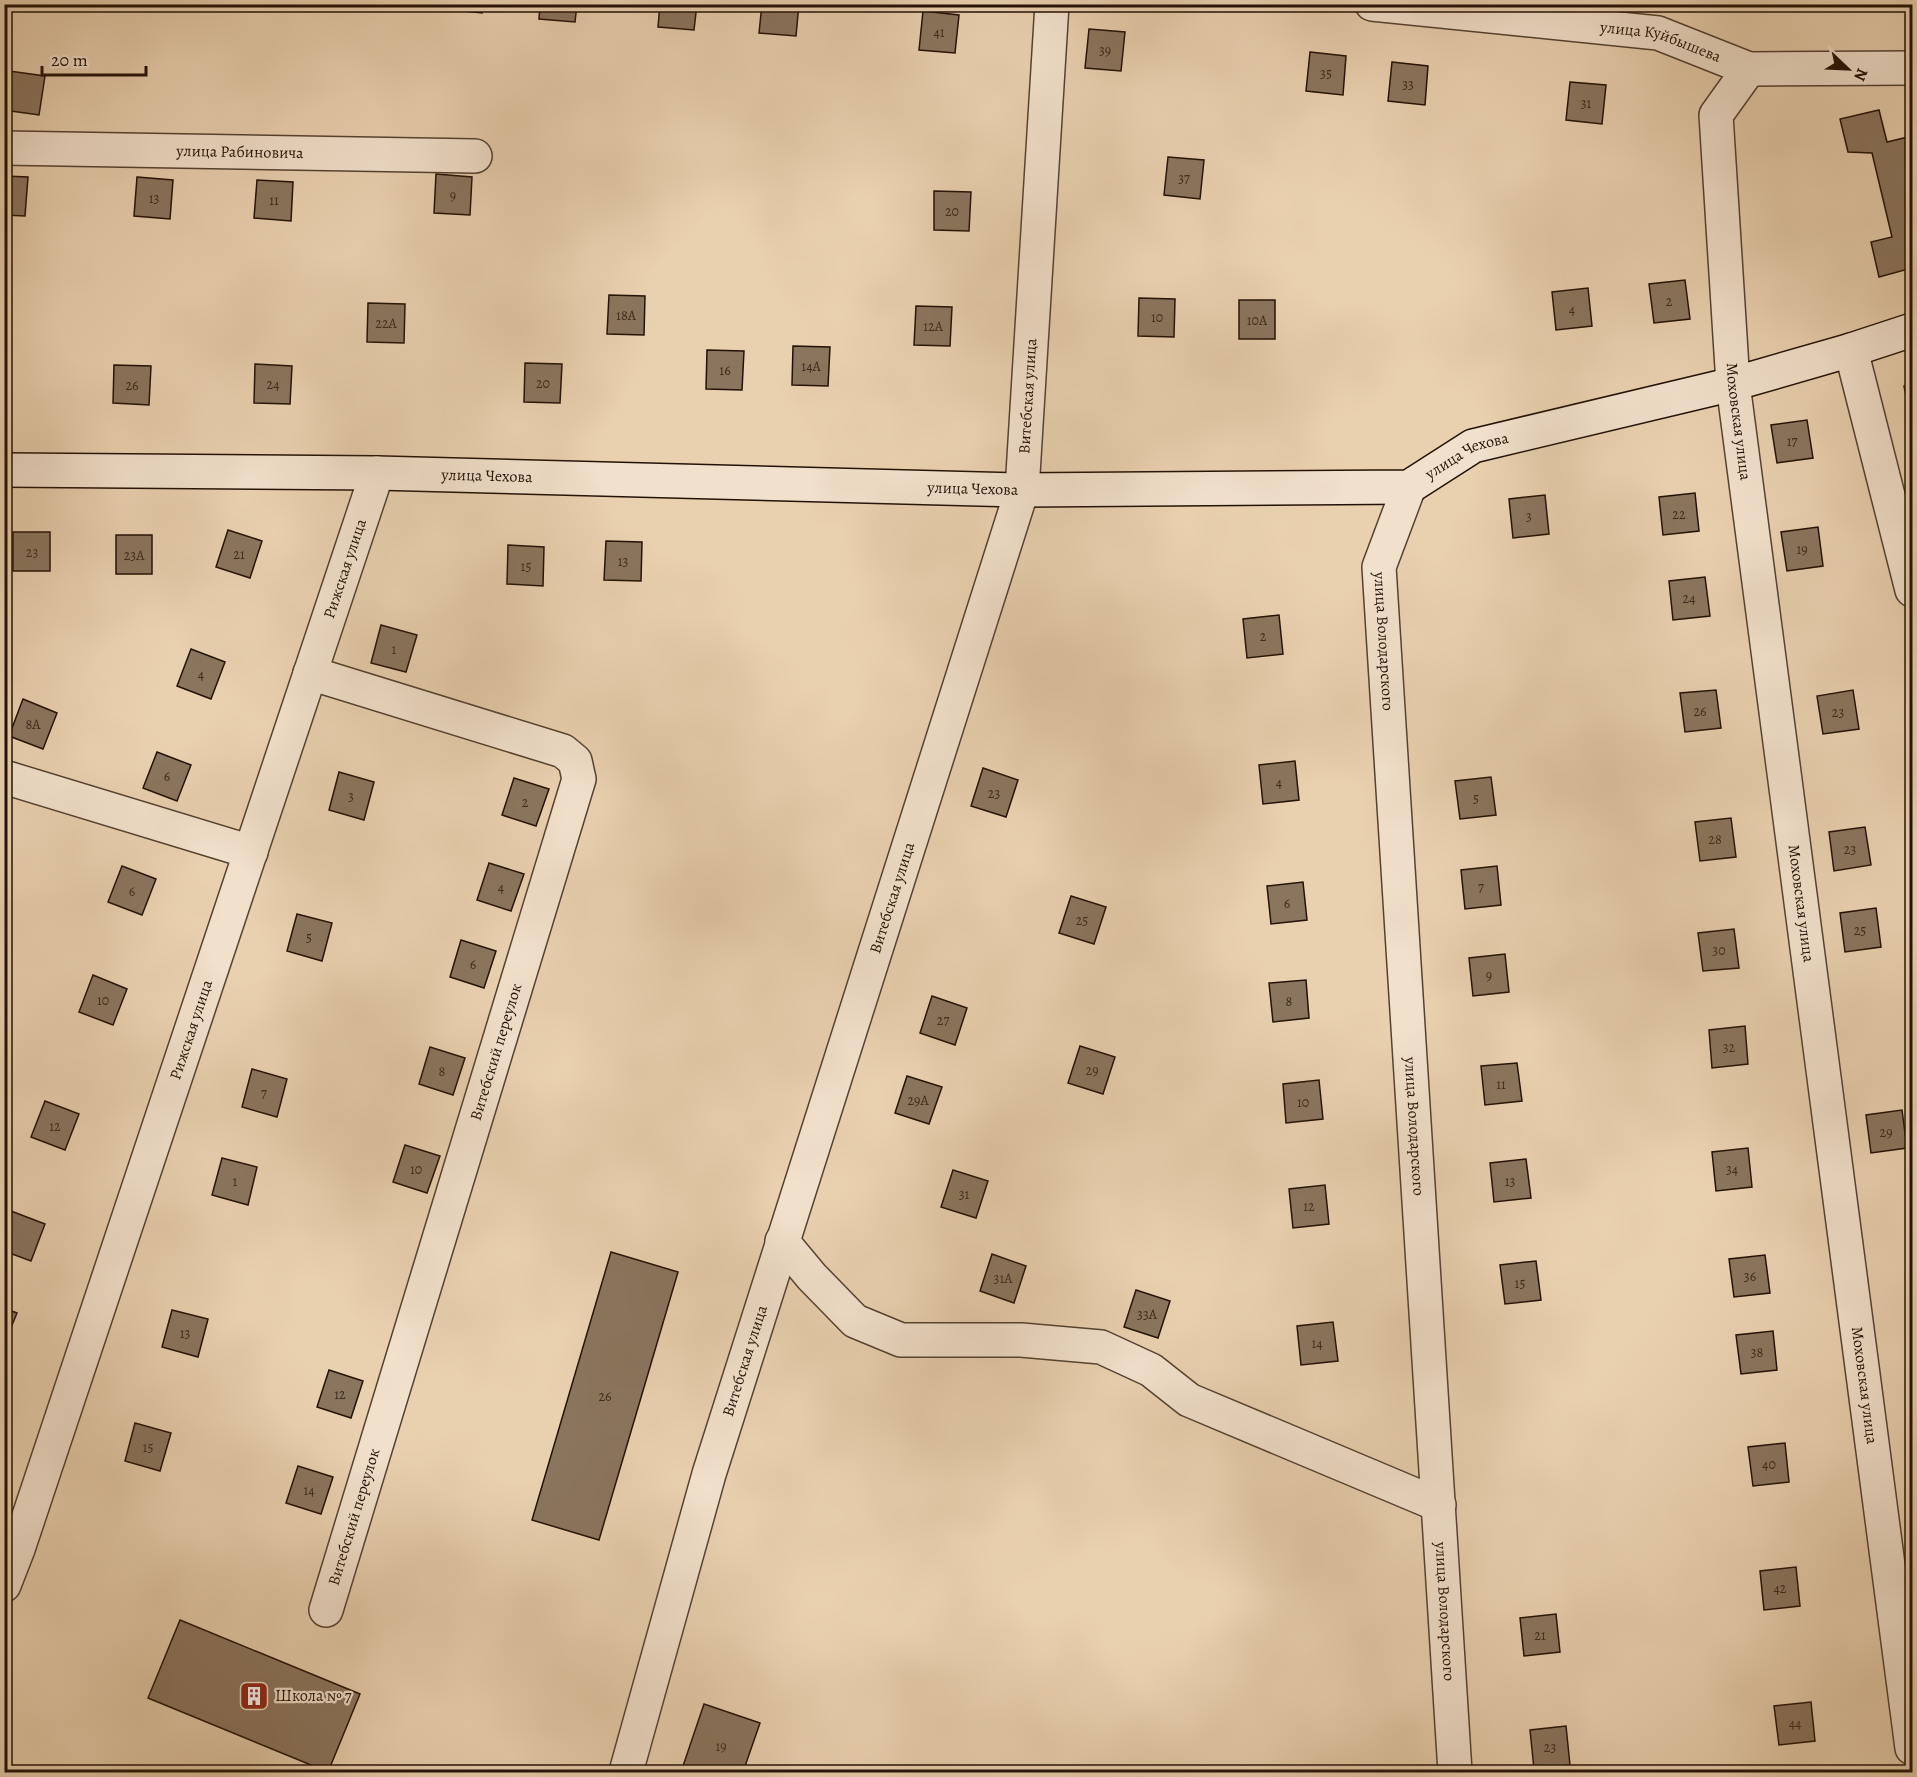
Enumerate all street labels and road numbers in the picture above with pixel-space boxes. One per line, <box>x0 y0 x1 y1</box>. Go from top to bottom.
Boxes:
street label: улица Куйбышева <box>1598 16 1725 68</box>
street label: улица Рабиновича <box>175 140 304 164</box>
street label: Витебская улица <box>1013 337 1042 455</box>
street label: Моховская улица <box>1721 362 1757 482</box>
street label: улица Чехова <box>1420 427 1511 485</box>
street label: улица Чехова <box>440 464 533 488</box>
street label: улица Чехова <box>926 476 1019 501</box>
street label: Рижская улица <box>318 515 372 621</box>
street label: улица Володарского <box>1368 570 1399 712</box>
street label: Витебская улица <box>864 839 920 956</box>
street label: Моховская улица <box>1783 843 1820 964</box>
street label: Рижская улица <box>164 976 218 1083</box>
street label: Витебский переулок <box>465 981 527 1123</box>
street label: улица Володарского <box>1399 1055 1430 1197</box>
street label: Витебская улица <box>717 1302 773 1419</box>
street label: Моховская улица <box>1846 1325 1883 1446</box>
street label: Витебский переулок <box>323 1446 385 1588</box>
street label: улица Володарского <box>1429 1540 1460 1682</box>

